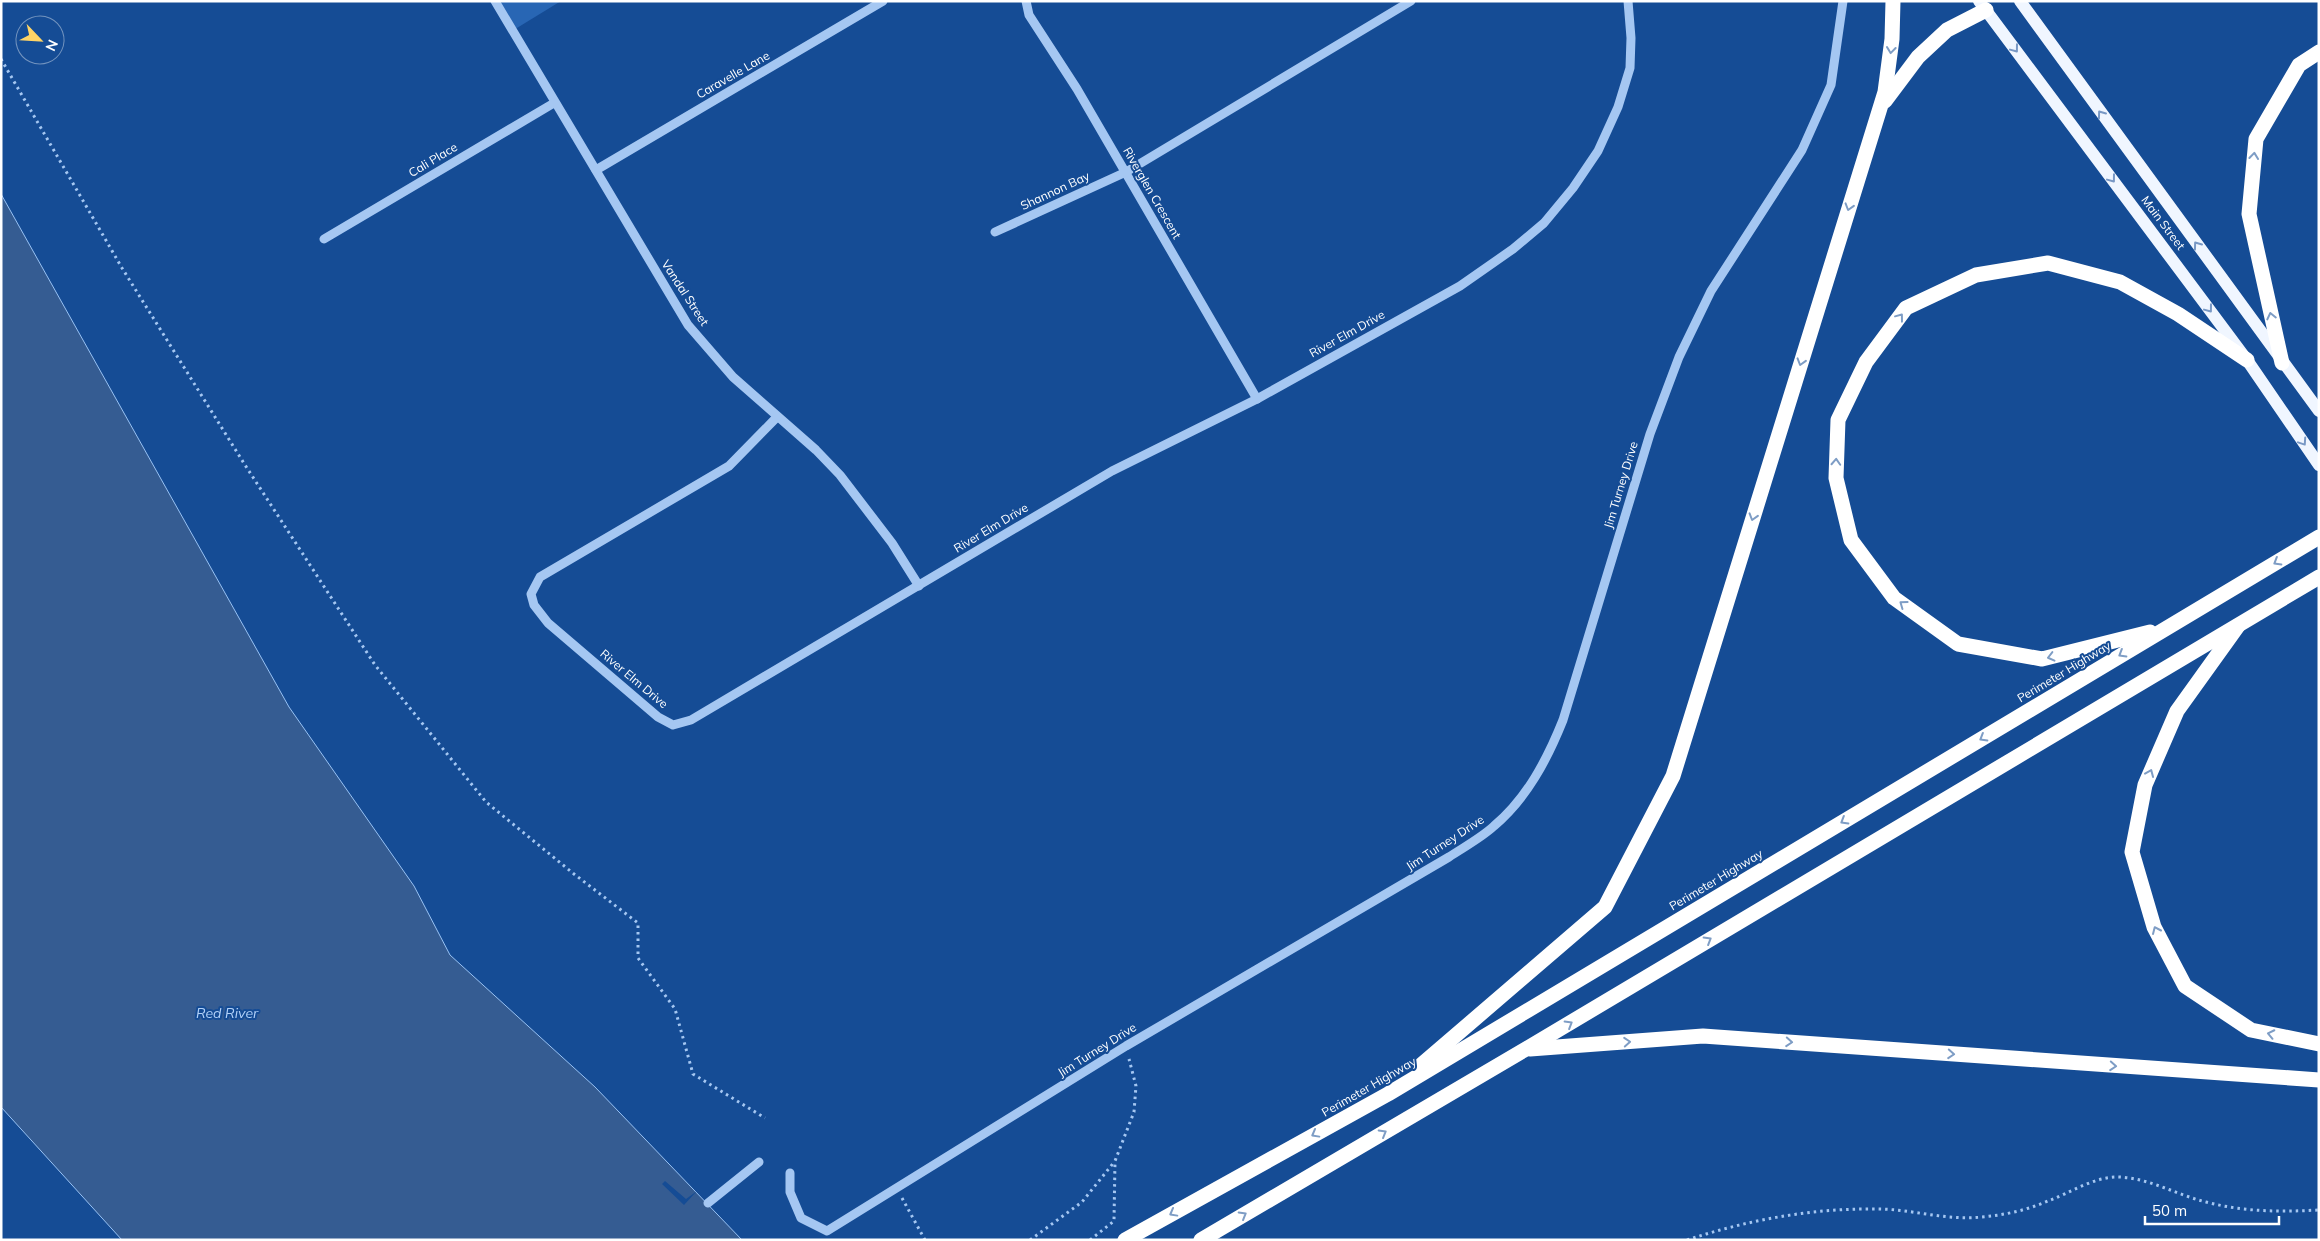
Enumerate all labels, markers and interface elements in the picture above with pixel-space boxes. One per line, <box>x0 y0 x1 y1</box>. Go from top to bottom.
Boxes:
north arrow <box>15 15 65 65</box>
text: N <box>41 37 62 54</box>
one-way arrow <box>2009 43 2018 53</box>
one-way arrow <box>1886 46 1897 54</box>
street label: Caravelle Lane <box>693 48 772 102</box>
one-way arrow <box>2098 110 2107 120</box>
street label: Cali Place <box>406 139 460 180</box>
street label: Riverglen Crescent <box>1120 144 1185 241</box>
one-way arrow <box>2249 152 2260 160</box>
street label: Shannon Bay <box>1018 168 1092 213</box>
one-way arrow <box>2106 173 2115 183</box>
street label: Main Street <box>2138 193 2189 253</box>
one-way arrow <box>1845 202 1855 210</box>
one-way arrow <box>2194 242 2202 251</box>
street label: Vandal Street <box>659 257 712 328</box>
one-way arrow <box>2204 303 2212 312</box>
street label: River Elm Drive <box>1306 307 1387 360</box>
one-way arrow <box>2266 311 2277 320</box>
one-way arrow <box>1894 314 1902 323</box>
one-way arrow <box>1797 357 1807 365</box>
one-way arrow <box>2297 436 2306 446</box>
street label: Jim Turney Drive <box>1600 440 1641 530</box>
one-way arrow <box>1831 458 1842 466</box>
street label: River Elm Drive <box>951 500 1031 556</box>
one-way arrow <box>1749 512 1759 521</box>
one-way arrow <box>2273 555 2282 565</box>
one-way arrow <box>1900 602 1909 610</box>
street label: Perimeter Highway <box>2014 637 2114 705</box>
street label: River Elm Drive <box>597 646 671 711</box>
one-way arrow <box>2119 648 2128 658</box>
one-way arrow <box>2046 651 2055 662</box>
one-way arrow <box>1980 731 1989 741</box>
one-way arrow <box>2145 770 2155 778</box>
street label: Jim Turney Drive <box>1403 812 1487 873</box>
one-way arrow <box>1840 815 1849 825</box>
street label: Perimeter Highway <box>1666 845 1766 913</box>
one-way arrow <box>2152 926 2163 935</box>
one-way arrow <box>1703 937 1712 947</box>
water label: Red River <box>196 1004 259 1022</box>
street label: Jim Turney Drive <box>1055 1019 1139 1080</box>
one-way arrow <box>1563 1020 1572 1030</box>
one-way arrow <box>2267 1029 2275 1040</box>
one-way arrow <box>1623 1036 1631 1047</box>
one-way arrow <box>1785 1037 1793 1048</box>
one-way arrow <box>1947 1048 1955 1059</box>
street label: Perimeter Highway <box>1319 1053 1419 1120</box>
one-way arrow <box>2110 1060 2118 1071</box>
one-way arrow <box>1312 1128 1321 1138</box>
one-way arrow <box>1378 1129 1387 1139</box>
scale bar <box>2145 1194 2279 1226</box>
text: 50 m <box>2152 1201 2187 1220</box>
one-way arrow <box>1169 1207 1178 1217</box>
one-way arrow <box>1238 1212 1247 1222</box>

